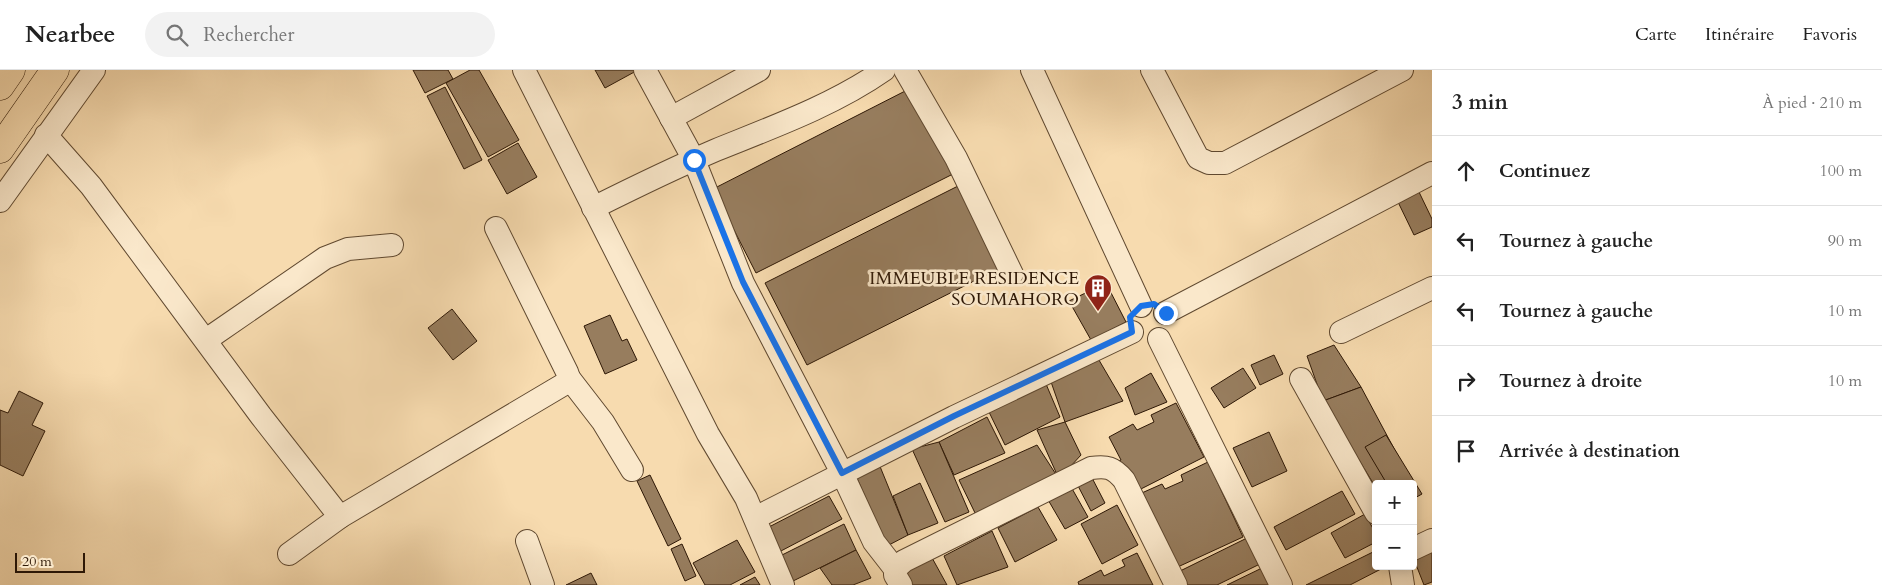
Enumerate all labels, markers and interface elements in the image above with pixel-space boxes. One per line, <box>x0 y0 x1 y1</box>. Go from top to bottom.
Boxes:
search box <box>145 12 495 57</box>
text: Nearbee <box>25 18 115 51</box>
icon: search <box>163 21 191 49</box>
text: Rechercher <box>203 22 294 48</box>
text: Carte <box>1635 22 1677 47</box>
text: Itinéraire <box>1705 22 1774 47</box>
text: Favoris <box>1802 22 1857 47</box>
text: 3 min <box>1452 88 1508 117</box>
text: À pied · 210 m <box>1762 92 1862 114</box>
route start <box>683 149 706 172</box>
icon: ahead <box>1452 157 1480 185</box>
text: Continuez <box>1499 158 1590 184</box>
text: 100 m <box>1820 160 1862 182</box>
icon: left <box>1452 227 1480 255</box>
text: Tournez à gauche <box>1499 228 1653 254</box>
text: 90 m <box>1828 230 1862 252</box>
place label: IMMEUBLE RESIDENCE SOUMAHORO <box>869 266 1079 312</box>
building icon: IMMEUBLE RESIDENCE SOUMAHORO <box>1083 273 1113 312</box>
icon: left <box>1452 297 1480 325</box>
text: Tournez à gauche <box>1499 298 1653 324</box>
text: 10 m <box>1828 300 1862 322</box>
route end <box>1155 302 1178 325</box>
icon: right <box>1452 367 1480 395</box>
text: Tournez à droite <box>1499 368 1642 394</box>
text: 10 m <box>1828 370 1862 392</box>
icon: arrive <box>1452 437 1480 465</box>
text: Arrivée à destination <box>1499 438 1680 464</box>
map controls <box>1372 480 1417 570</box>
button: + <box>1372 480 1417 525</box>
button: − <box>1372 525 1417 570</box>
scale bar <box>15 550 85 573</box>
text: 20 m <box>22 552 52 571</box>

